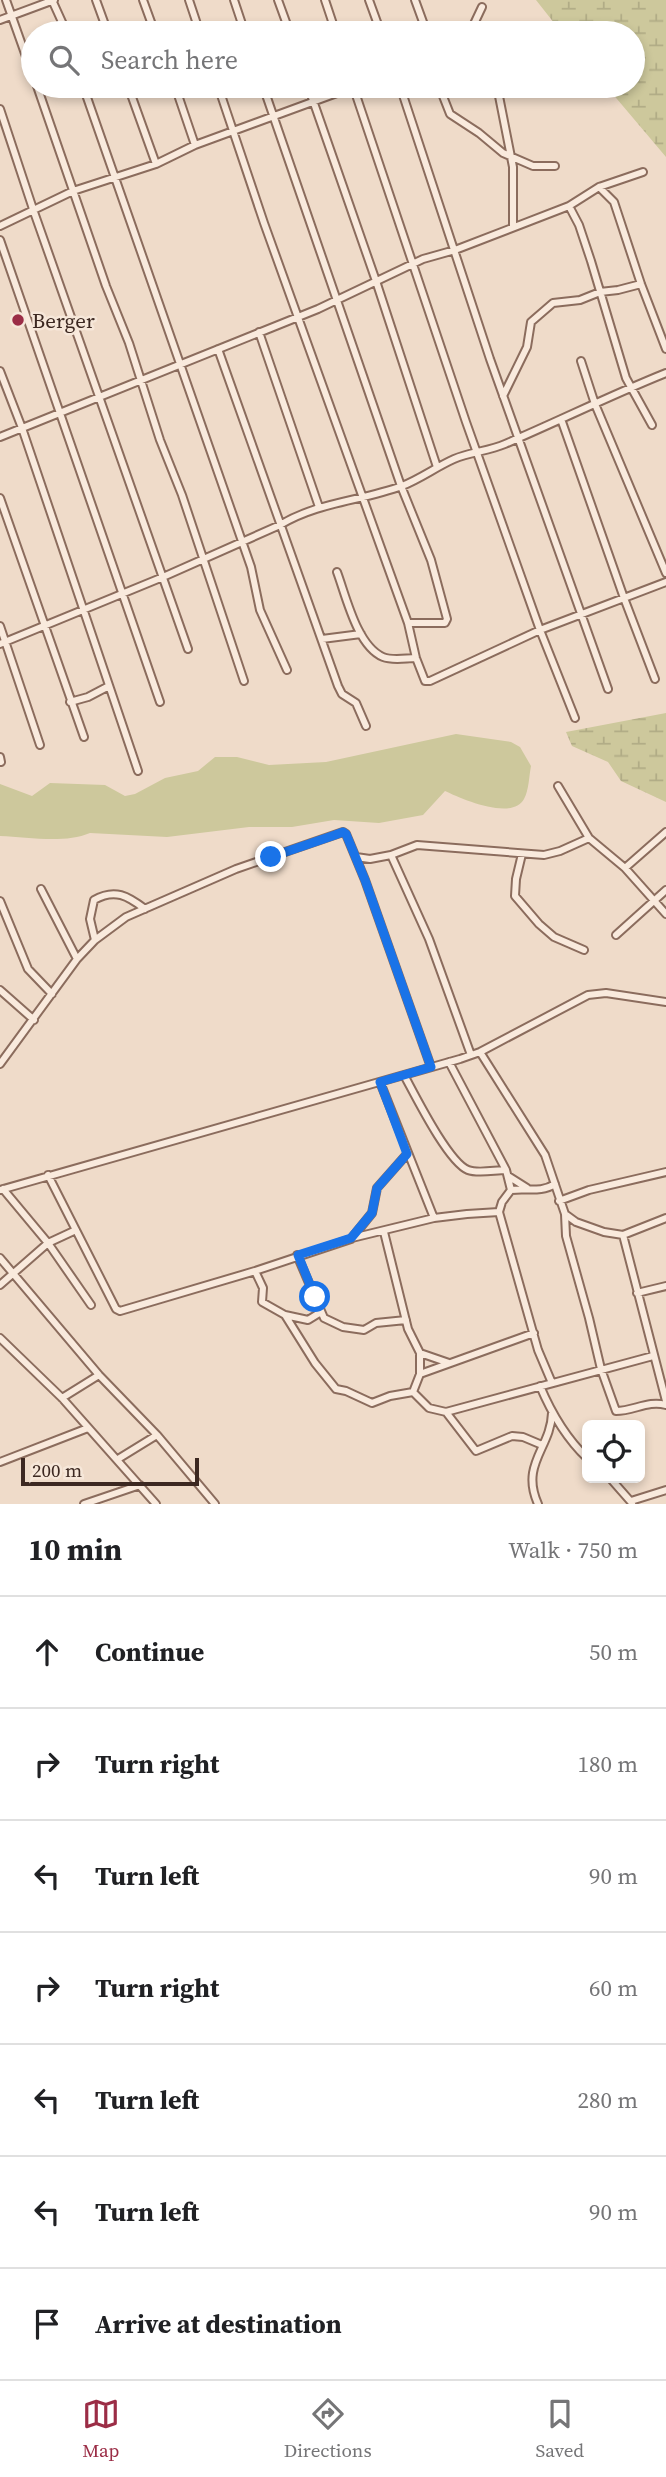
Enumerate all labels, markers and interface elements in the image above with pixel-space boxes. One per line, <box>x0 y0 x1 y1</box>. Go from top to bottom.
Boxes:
search box <box>21 21 645 98</box>
icon: search <box>45 41 83 79</box>
text: Search here <box>101 42 238 78</box>
place label: Berger <box>32 306 95 335</box>
marker: Berger <box>10 312 26 328</box>
route end <box>255 841 286 872</box>
route start <box>299 1281 330 1312</box>
map controls <box>582 1420 645 1483</box>
button: locate <box>582 1420 645 1483</box>
scale bar <box>21 1455 200 1487</box>
text: 200 m <box>32 1457 82 1483</box>
text: 10 min <box>28 1529 122 1570</box>
text: Walk · 750 m <box>508 1534 638 1566</box>
icon: ahead <box>28 1633 66 1671</box>
text: Continue <box>95 1634 204 1670</box>
text: 50 m <box>589 1636 638 1668</box>
icon: right <box>28 1745 66 1783</box>
text: Turn right <box>95 1746 219 1782</box>
text: 180 m <box>577 1748 638 1780</box>
icon: left <box>28 1857 66 1895</box>
text: Turn left <box>95 1858 199 1894</box>
text: 90 m <box>589 1860 638 1892</box>
icon: right <box>28 1969 66 2007</box>
text: Turn right <box>95 1970 219 2006</box>
text: 60 m <box>589 1972 638 2004</box>
icon: left <box>28 2081 66 2119</box>
text: Turn left <box>95 2082 199 2118</box>
text: 280 m <box>577 2084 638 2116</box>
icon: left <box>28 2193 66 2231</box>
text: Turn left <box>95 2194 199 2230</box>
text: 90 m <box>589 2196 638 2228</box>
icon: arrive <box>28 2305 66 2343</box>
text: Arrive at destination <box>95 2306 342 2342</box>
tab: Map <box>82 2395 120 2463</box>
tab: Directions <box>284 2395 372 2463</box>
tab: Saved <box>535 2395 584 2463</box>

